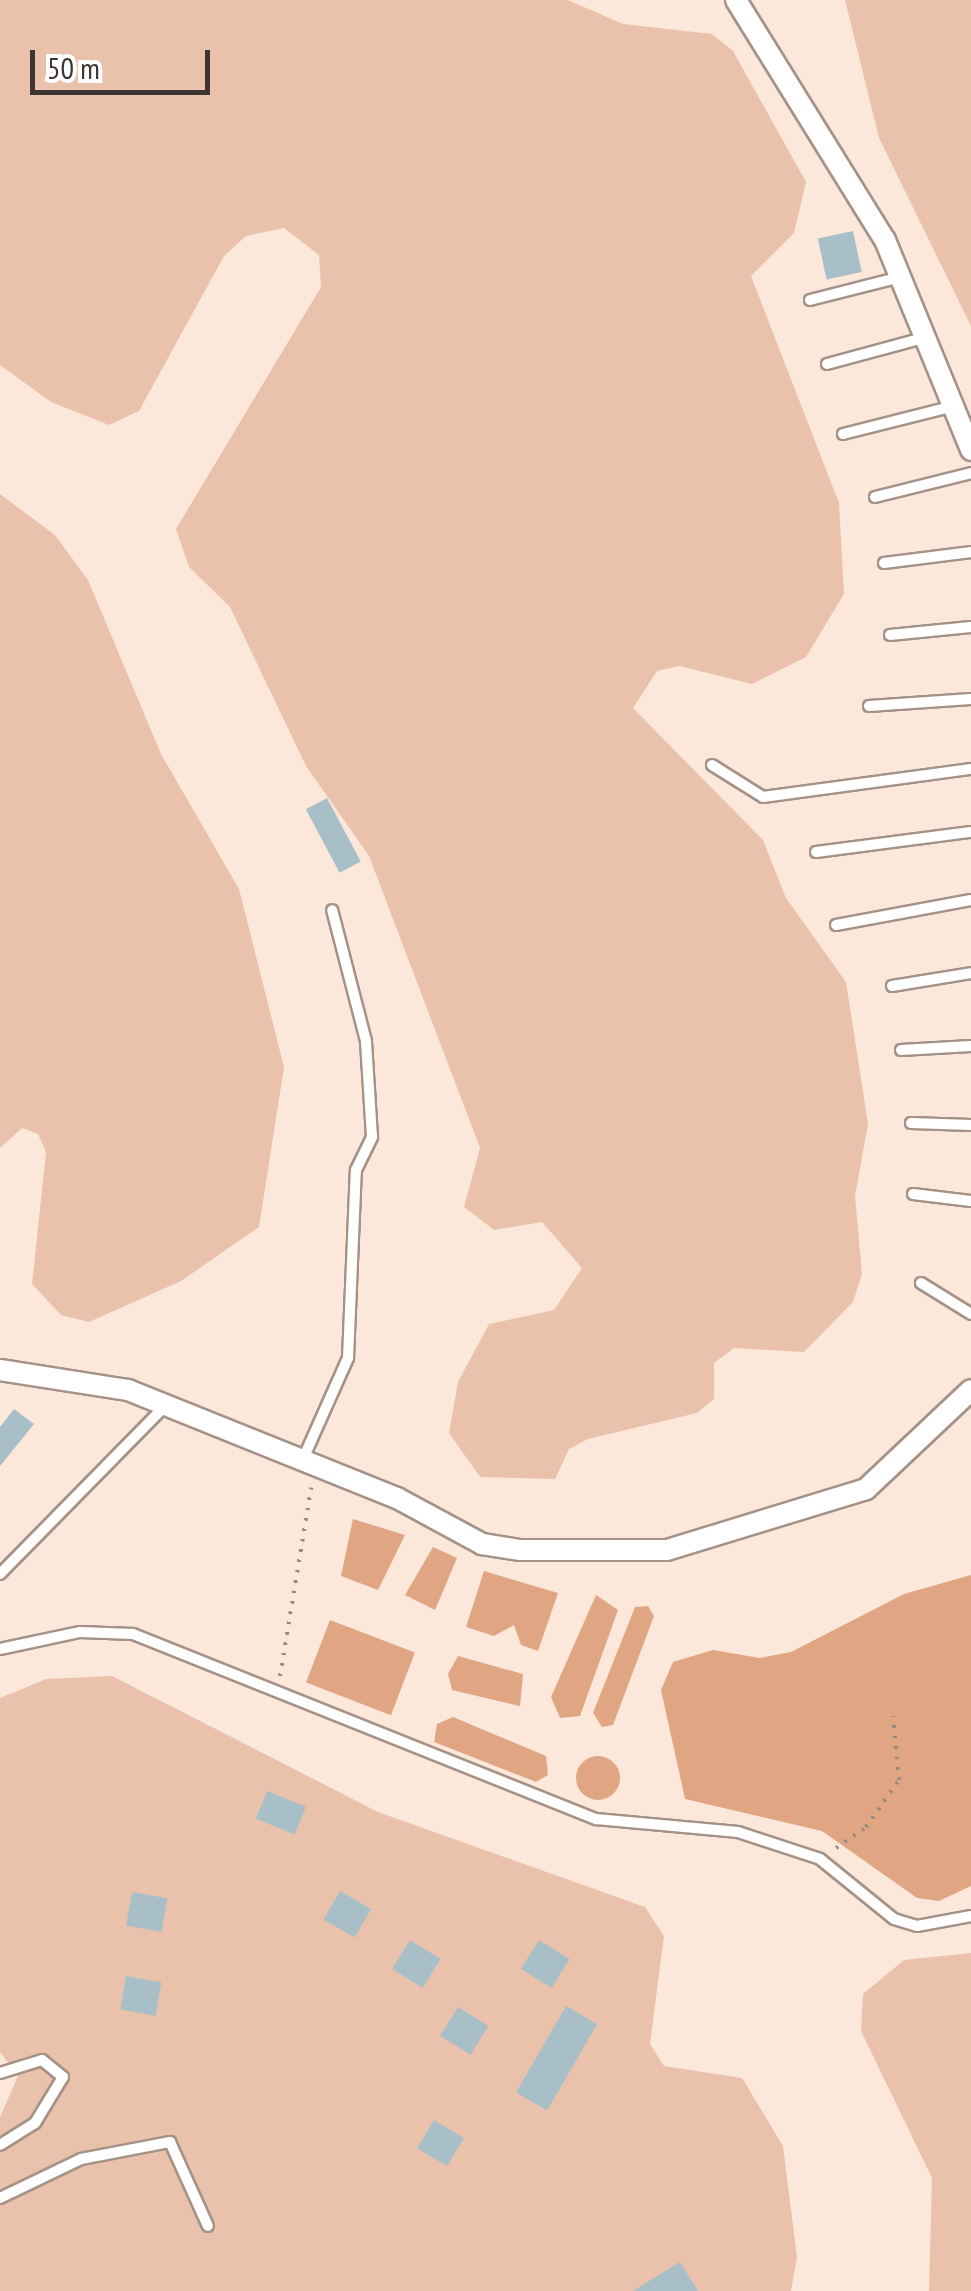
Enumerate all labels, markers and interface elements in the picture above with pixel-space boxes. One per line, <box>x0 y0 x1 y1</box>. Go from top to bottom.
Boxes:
scale bar <box>35 30 215 92</box>
text: 50 m <box>47 48 100 87</box>

